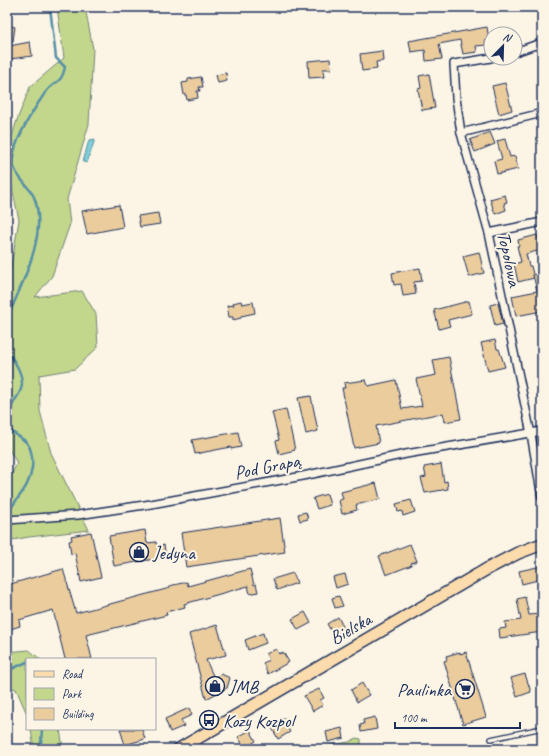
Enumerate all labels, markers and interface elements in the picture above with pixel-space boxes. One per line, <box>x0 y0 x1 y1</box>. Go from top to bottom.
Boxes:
north arrow <box>483 26 523 66</box>
text: N <box>501 29 515 45</box>
street label: Topolowa <box>491 230 527 291</box>
street label: Pod Grapą <box>232 449 304 485</box>
shop icon: Jedyna <box>128 541 150 563</box>
place label: Jedyna <box>152 541 196 565</box>
street label: Bielska <box>325 606 378 650</box>
legend <box>26 658 156 730</box>
text: Road <box>62 666 84 682</box>
shop icon: JMB <box>204 675 226 697</box>
place label: JMB <box>228 675 260 699</box>
place label: Paulinka <box>397 678 453 702</box>
supermarket icon: Paulinka <box>454 678 476 700</box>
text: Park <box>62 686 83 702</box>
scale bar <box>395 704 520 730</box>
text: Building <box>62 706 94 722</box>
bus stop icon: Kozy Kozpol <box>198 709 220 731</box>
place label: Kozy Kozpol <box>223 709 297 733</box>
text: 100 m <box>401 710 428 726</box>

